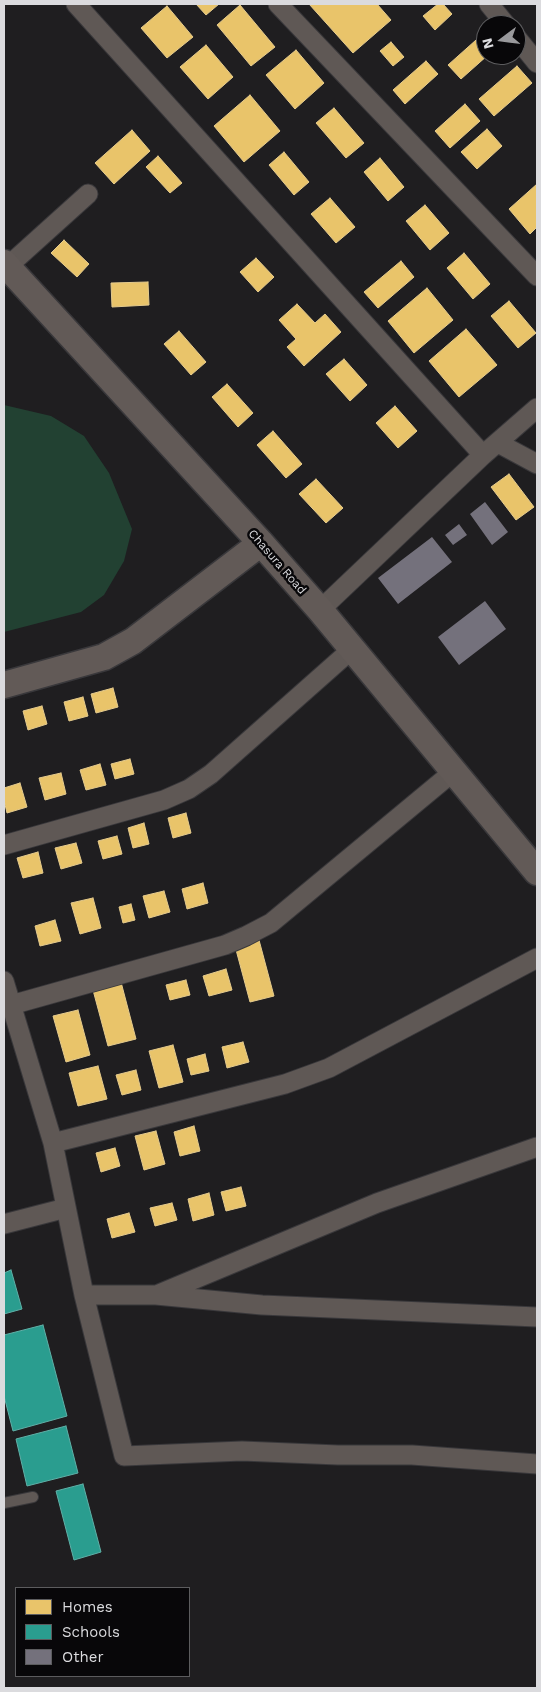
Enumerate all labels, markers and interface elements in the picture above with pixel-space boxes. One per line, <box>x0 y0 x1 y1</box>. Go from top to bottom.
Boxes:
north arrow <box>476 15 526 65</box>
text: N <box>478 37 497 51</box>
street label: Chasura Road <box>245 527 309 597</box>
legend <box>15 1587 190 1677</box>
text: Homes <box>62 1598 113 1616</box>
text: Schools <box>62 1623 120 1641</box>
text: Other <box>62 1648 104 1666</box>

